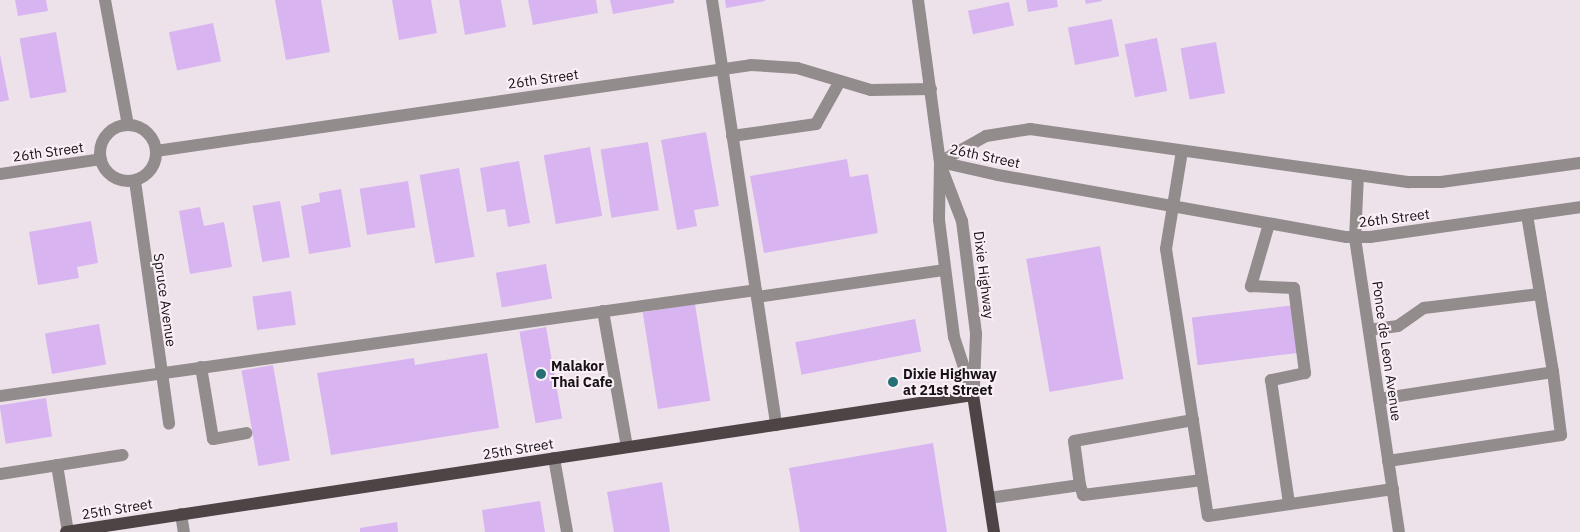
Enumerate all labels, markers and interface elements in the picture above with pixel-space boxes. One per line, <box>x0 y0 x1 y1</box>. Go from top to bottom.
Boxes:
street label: 26th Street <box>506 66 580 92</box>
street label: 26th Street <box>11 139 85 165</box>
street label: 26th Street <box>948 140 1022 172</box>
street label: 26th Street <box>1358 205 1430 231</box>
street label: Dixie Highway <box>970 230 998 320</box>
street label: Spruce Avenue <box>150 252 180 348</box>
street label: Ponce de Leon Avenue <box>1369 280 1405 422</box>
place label: Malakor Thai Cafe <box>551 358 613 391</box>
place label: Dixie Highway at 21st Street <box>903 366 997 398</box>
marker: Malakor Thai Cafe <box>535 368 547 380</box>
marker: Dixie Highway at 21st Street <box>887 376 899 388</box>
street label: 25th Street <box>481 435 555 463</box>
street label: 25th Street <box>80 495 154 523</box>

